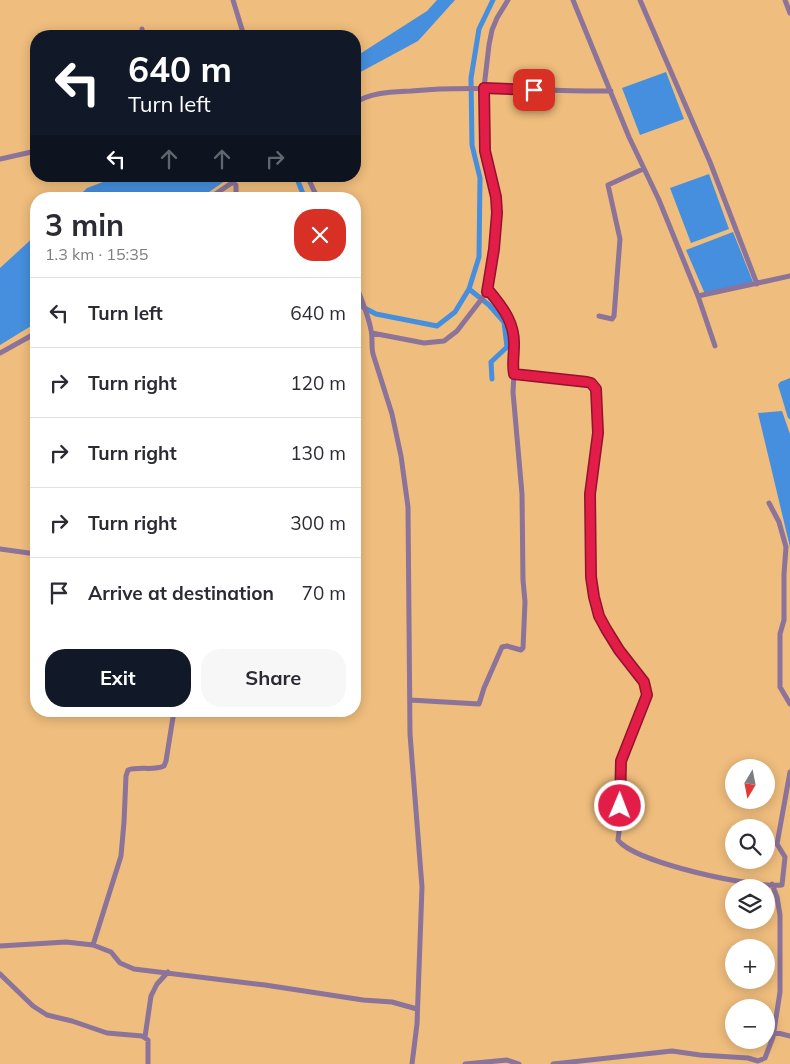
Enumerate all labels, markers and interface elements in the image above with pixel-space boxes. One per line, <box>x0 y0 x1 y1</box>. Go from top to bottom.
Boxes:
text: 640 m <box>128 47 232 91</box>
icon: left <box>45 50 110 115</box>
pin <box>513 69 555 111</box>
icon: arrive <box>520 76 548 104</box>
text: Turn left <box>128 90 211 118</box>
icon: left <box>102 145 130 173</box>
icon: ahead <box>155 145 183 173</box>
icon: ahead <box>208 145 236 173</box>
icon: right <box>261 145 289 173</box>
text: 3 min <box>45 206 124 244</box>
button: close <box>294 209 346 261</box>
text: 1.3 km · 15:35 <box>45 244 148 264</box>
icon: left <box>45 299 73 327</box>
text: Turn left <box>88 301 163 325</box>
text: 640 m <box>290 301 346 325</box>
icon: right <box>45 369 73 397</box>
text: Turn right <box>88 371 177 395</box>
text: 120 m <box>290 371 346 395</box>
icon: right <box>45 439 73 467</box>
text: Turn right <box>88 441 177 465</box>
text: 130 m <box>290 441 346 465</box>
icon: right <box>45 509 73 537</box>
text: Turn right <box>88 511 177 535</box>
text: 300 m <box>290 511 346 535</box>
icon: arrive <box>45 579 73 607</box>
text: Arrive at destination <box>88 581 274 605</box>
text: 70 m <box>302 581 346 605</box>
button: Exit <box>45 649 191 707</box>
button: Share <box>201 649 346 707</box>
north arrow <box>725 759 775 809</box>
map controls <box>725 759 775 1049</box>
position arrow <box>593 779 645 831</box>
button: search <box>725 819 775 869</box>
button: layers <box>725 879 775 929</box>
button: + <box>725 939 775 989</box>
button: − <box>725 999 775 1049</box>

